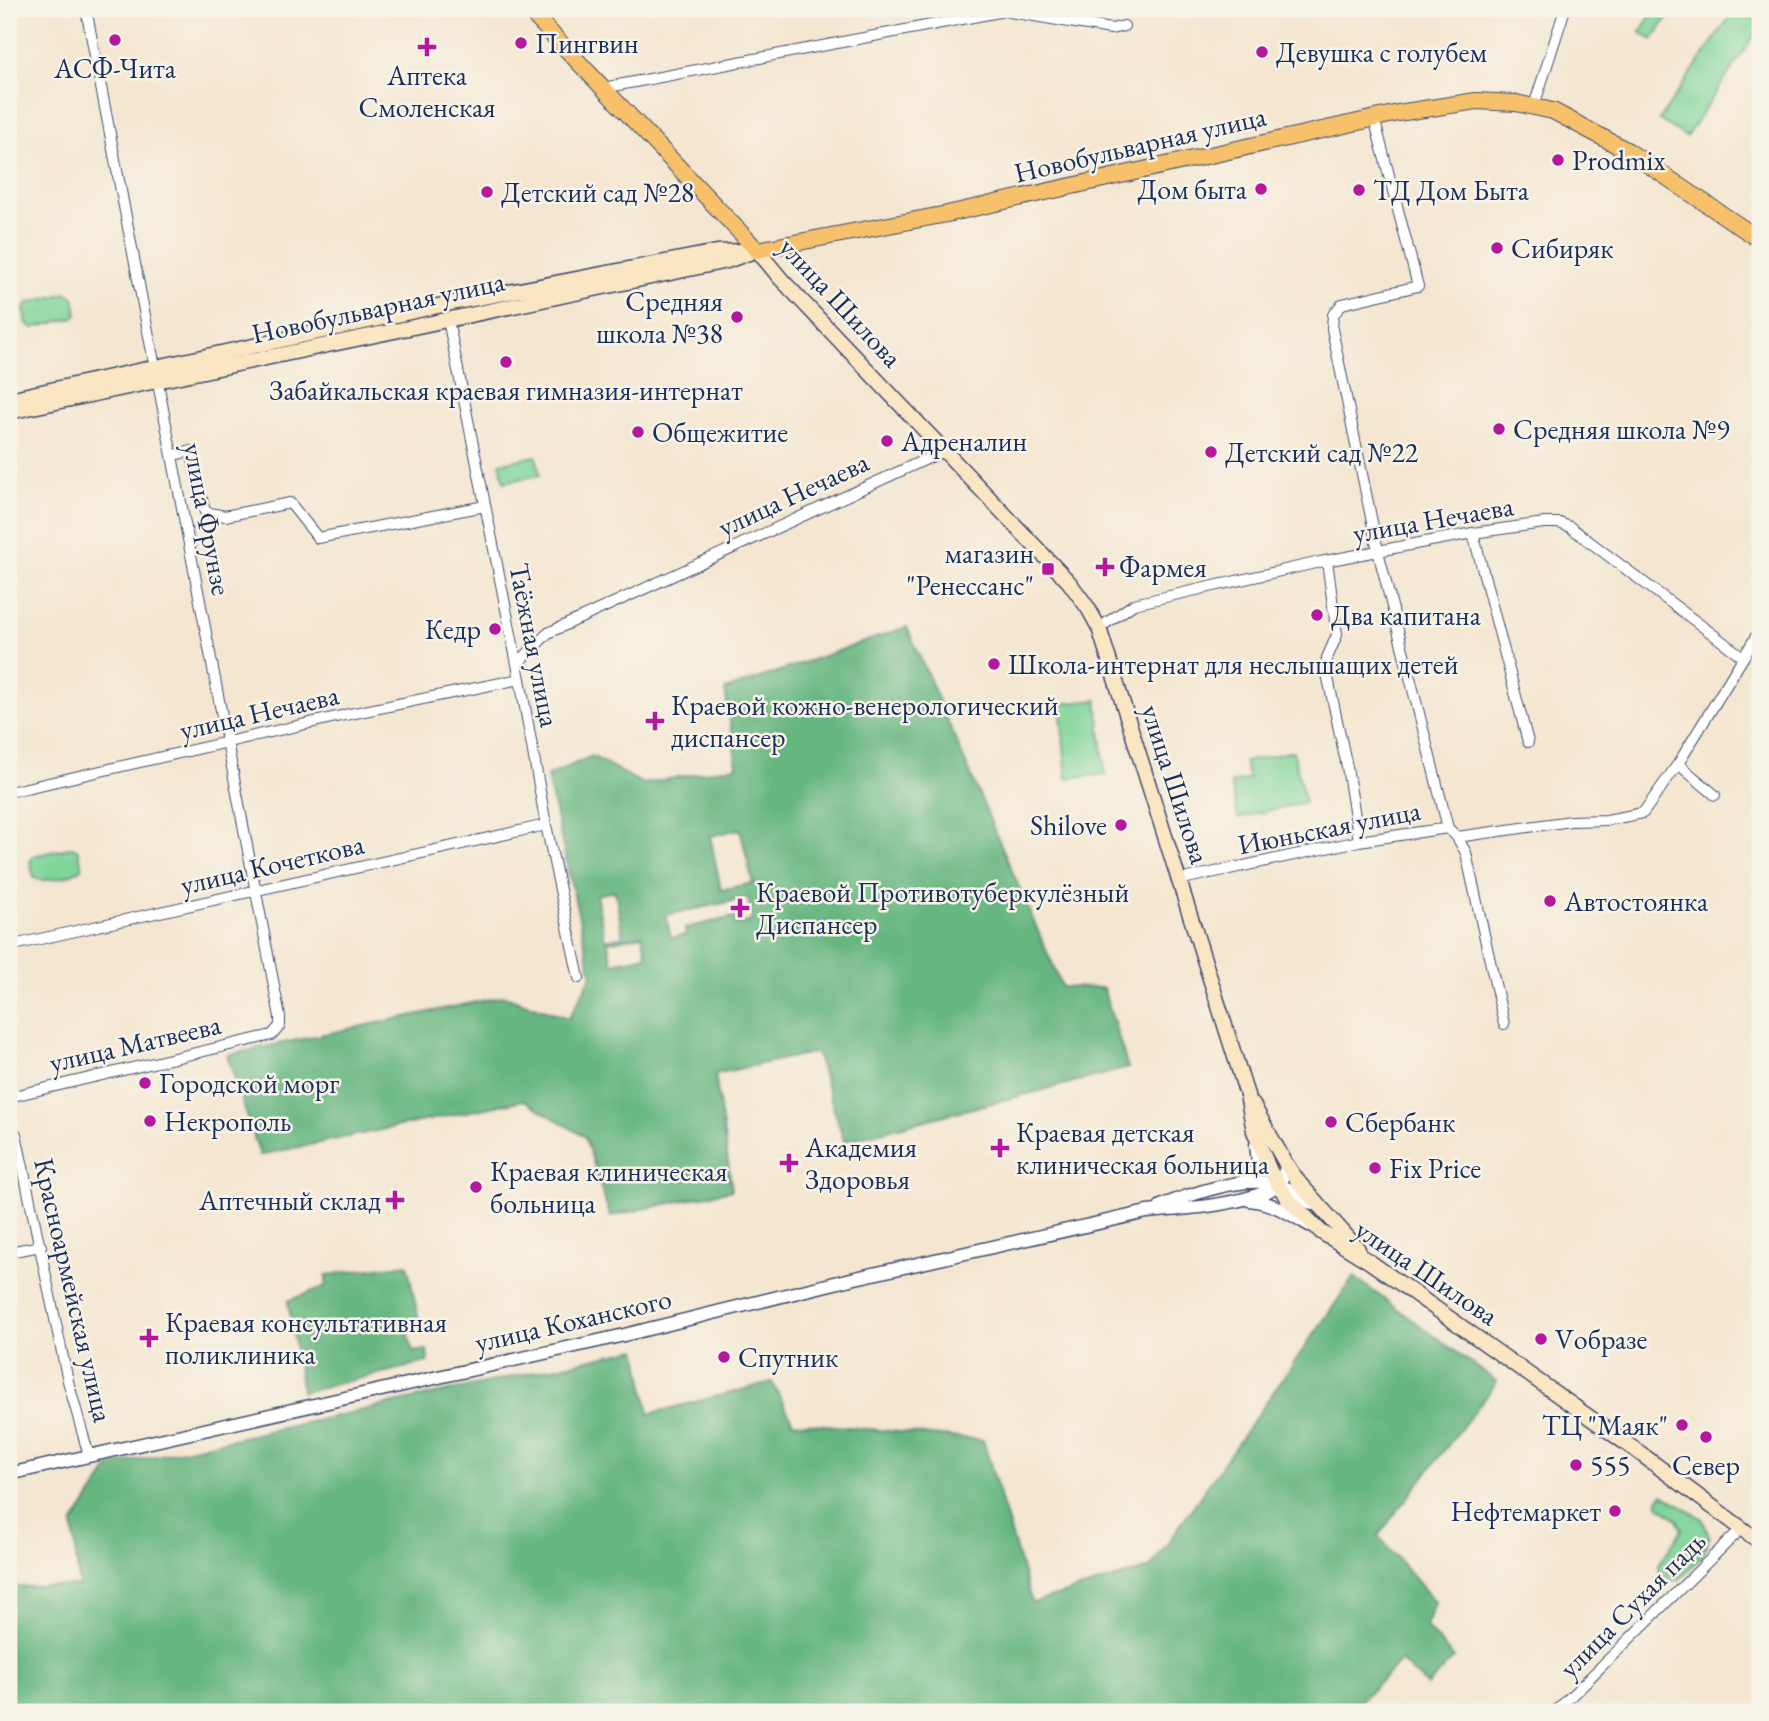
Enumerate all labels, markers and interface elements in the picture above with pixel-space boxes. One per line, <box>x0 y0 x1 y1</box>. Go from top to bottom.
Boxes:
place label: Пингвин <box>535 25 639 61</box>
marker: АСФ-Чита <box>107 32 123 48</box>
place label: Девушка с голубем <box>1276 34 1487 70</box>
marker: Пингвин <box>513 35 529 51</box>
marker: Аптека Смоленская <box>419 39 435 55</box>
marker: Девушка с голубем <box>1254 44 1270 60</box>
place label: АСФ-Чита <box>53 50 177 86</box>
place label: Аптека Смоленская <box>358 57 496 125</box>
street label: Новобульварная улица <box>1010 97 1270 191</box>
place label: Prodmix <box>1572 142 1666 178</box>
marker: Prodmix <box>1550 152 1566 168</box>
place label: Дом быта <box>1138 171 1248 207</box>
place label: ТД Дом Быта <box>1373 172 1530 208</box>
place label: Детский сад №28 <box>501 174 694 210</box>
marker: Дом быта <box>1253 181 1269 197</box>
marker: ТД Дом Быта <box>1351 182 1367 198</box>
marker: Детский сад №28 <box>479 184 495 200</box>
street label: улица Шилова <box>772 229 911 375</box>
place label: Сибиряк <box>1511 230 1614 266</box>
marker: Сибиряк <box>1489 240 1505 256</box>
street label: Новобульварная улица <box>248 262 509 351</box>
place label: Средняя школа №38 <box>596 283 723 351</box>
marker: Средняя школа №38 <box>729 309 745 325</box>
marker: Забайкальская краевая гимназия-интернат <box>498 354 514 370</box>
place label: Забайкальская краевая гимназия-интернат <box>269 372 743 408</box>
place label: Средняя школа №9 <box>1513 411 1730 447</box>
place label: Общежитие <box>652 414 788 450</box>
marker: Средняя школа №9 <box>1491 421 1507 437</box>
place label: Адреналин <box>900 423 1027 459</box>
marker: Общежитие <box>630 424 646 440</box>
marker: Адреналин <box>879 433 895 449</box>
place label: Детский сад №22 <box>1225 434 1419 470</box>
street label: улица Фрунзе <box>176 440 240 598</box>
street label: улица Нечаева <box>712 443 875 545</box>
marker: Детский сад №22 <box>1203 444 1219 460</box>
street label: улица Нечаева <box>1350 487 1517 551</box>
place label: магазин "Ренессанс" <box>906 535 1034 603</box>
place label: Фармея <box>1119 549 1207 585</box>
marker: Фармея <box>1097 559 1113 575</box>
street label: Таёжная улица <box>501 560 569 731</box>
marker: магазин "Ренессанс" <box>1040 561 1056 577</box>
place label: Два капитана <box>1331 597 1482 633</box>
marker: Два капитана <box>1309 607 1325 623</box>
place label: Кедр <box>425 611 481 647</box>
marker: Кедр <box>487 621 503 637</box>
place label: Школа-интернат для неслышащих детей <box>1008 646 1459 682</box>
marker: Школа-интернат для неслышащих детей <box>986 656 1002 672</box>
street label: улица Нечаева <box>176 676 343 748</box>
place label: Краевой кожно-венерологический диспансер <box>671 687 1059 755</box>
street label: улица Шилова <box>1133 700 1219 869</box>
marker: Краевой кожно-венерологический диспансер <box>645 711 665 731</box>
street label: Июньская улица <box>1235 791 1424 862</box>
place label: Shilove <box>1030 807 1107 843</box>
marker: Shilove <box>1113 817 1129 833</box>
street label: улица Кочеткова <box>177 825 368 903</box>
place label: Краевой Противотуберкулёзный Диспансер <box>756 874 1129 942</box>
place label: Автостоянка <box>1563 883 1709 919</box>
marker: Автостоянка <box>1542 893 1558 909</box>
marker: Краевой Противотуберкулёзный Диспансер <box>730 898 750 918</box>
street label: улица Матвеева <box>46 1006 225 1080</box>
place label: Городской морг <box>159 1065 339 1101</box>
marker: Городской морг <box>137 1075 153 1091</box>
place label: Некрополь <box>164 1103 291 1139</box>
place label: Сбербанк <box>1345 1104 1455 1140</box>
marker: Некрополь <box>142 1113 158 1129</box>
place label: Краевая детская клиническая больница <box>1016 1114 1270 1182</box>
marker: Сбербанк <box>1323 1114 1339 1130</box>
place label: Академия Здоровья <box>804 1129 917 1197</box>
marker: Краевая детская клиническая больница <box>990 1138 1010 1158</box>
place label: Fix Price <box>1389 1150 1481 1186</box>
place label: Краевая клиническая больница <box>490 1153 728 1221</box>
marker: Академия Здоровья <box>779 1153 799 1173</box>
street label: Красноармейская улица <box>26 1155 122 1426</box>
marker: Fix Price <box>1367 1160 1383 1176</box>
marker: Краевая клиническая больница <box>468 1179 484 1195</box>
place label: Аптечный склад <box>198 1182 381 1218</box>
marker: Аптечный склад <box>387 1192 403 1208</box>
street label: улица Шилова <box>1349 1211 1506 1334</box>
street label: улица Коханского <box>471 1280 675 1360</box>
place label: Краевая консультативная поликлиника <box>165 1304 447 1372</box>
place label: Vобразе <box>1555 1321 1647 1357</box>
marker: Краевая консультативная поликлиника <box>139 1328 159 1348</box>
marker: Vобразе <box>1533 1331 1549 1347</box>
place label: Спутник <box>738 1339 838 1375</box>
marker: Спутник <box>716 1349 732 1365</box>
place label: ТЦ "Маяк" <box>1542 1407 1668 1443</box>
marker: ТЦ "Маяк" <box>1674 1417 1690 1433</box>
marker: Север <box>1698 1429 1714 1445</box>
place label: 555 <box>1590 1447 1630 1483</box>
place label: Север <box>1672 1447 1740 1483</box>
marker: 555 <box>1568 1457 1584 1473</box>
place label: Нефтемаркет <box>1450 1493 1602 1529</box>
marker: Нефтемаркет <box>1607 1503 1623 1519</box>
street label: улица Сухая падь <box>1551 1523 1713 1685</box>

